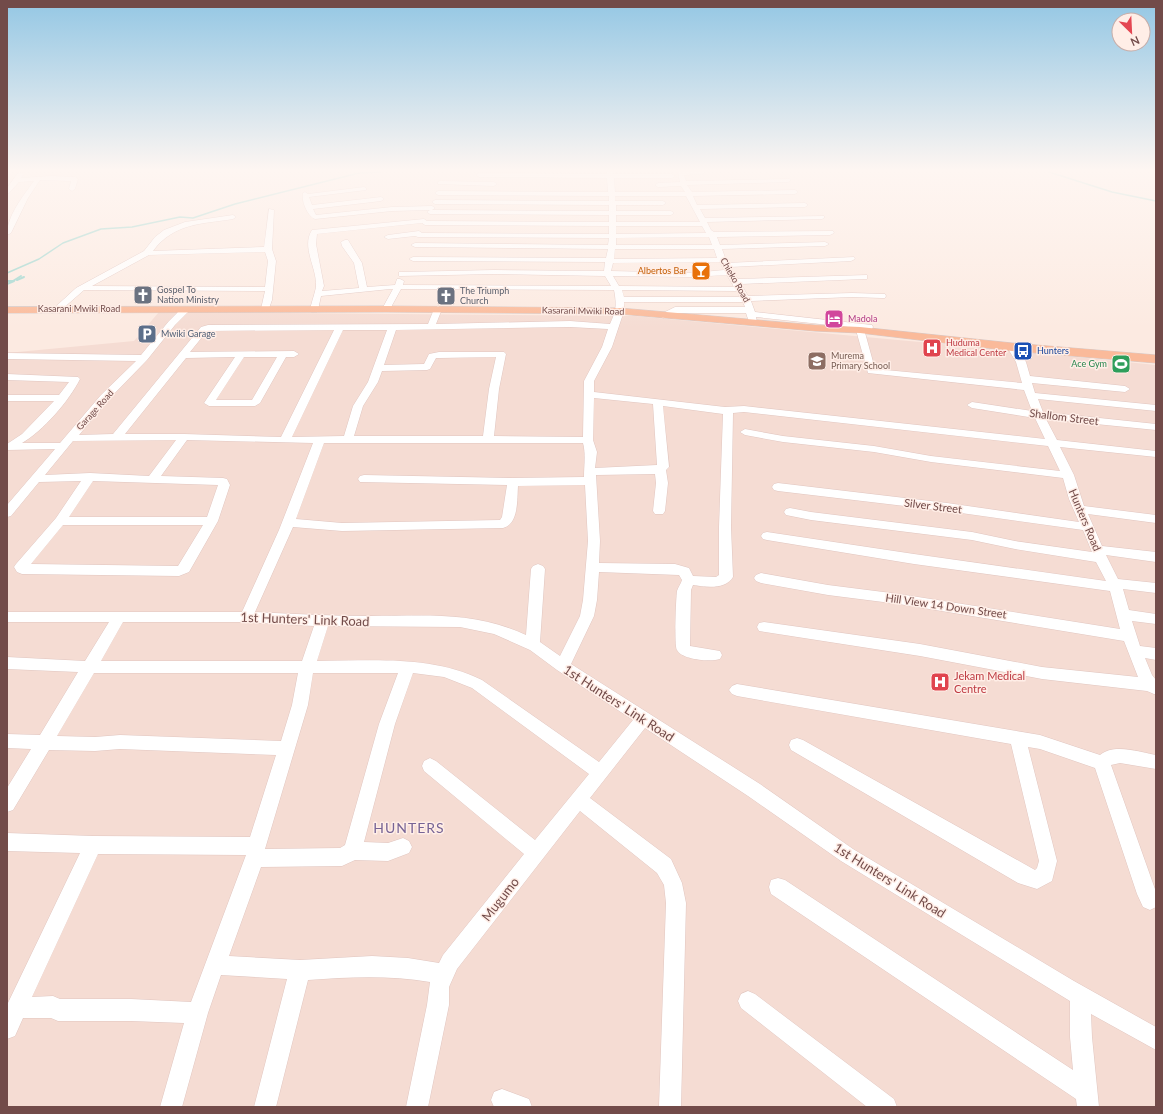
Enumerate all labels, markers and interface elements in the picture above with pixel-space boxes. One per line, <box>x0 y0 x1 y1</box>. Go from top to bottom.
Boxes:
north arrow <box>1111 12 1151 52</box>
text: N <box>1129 34 1142 49</box>
street label: Chieko Road <box>718 256 753 304</box>
bar icon: Albertos Bar <box>690 260 712 282</box>
place label: Albertos Bar <box>638 265 688 276</box>
church icon: Gospel To Nation Ministry <box>132 284 154 306</box>
place label: Gospel To Nation Ministry <box>157 284 219 305</box>
church icon: The Triumph Church <box>435 285 457 307</box>
place label: The Triumph Church <box>460 285 509 306</box>
street label: Kasarani Mwiki Road <box>38 303 120 314</box>
street label: Kasarani Mwiki Road <box>542 304 624 317</box>
hotel icon: Madola <box>823 308 845 330</box>
place label: Madola <box>848 313 877 324</box>
parking icon: Mwiki Garage <box>136 323 158 345</box>
place label: Mwiki Garage <box>161 328 216 339</box>
hospital icon: Huduma Medical Center <box>921 337 943 359</box>
place label: Huduma Medical Center <box>946 337 1007 358</box>
bus stop icon: Hunters <box>1012 340 1034 362</box>
place label: Hunters <box>1037 345 1069 356</box>
school or university icon: Murema Primary School <box>806 350 828 372</box>
place label: Murema Primary School <box>831 350 890 371</box>
sports icon: Ace Gym <box>1110 353 1132 375</box>
place label: Ace Gym <box>1071 358 1107 369</box>
street label: Garage Road <box>74 387 116 432</box>
street label: Shallom Street <box>1029 406 1100 427</box>
street label: Hunters Road <box>1067 487 1104 553</box>
street label: Silver Street <box>903 496 963 515</box>
street label: Hill View 14 Down Street <box>885 591 1008 620</box>
street label: 1st Hunters' Link Road <box>240 609 370 629</box>
street label: 1st Hunters' Link Road <box>561 661 677 745</box>
place label: Jekam Medical Centre <box>954 669 1025 695</box>
hospital icon: Jekam Medical Centre <box>929 671 951 693</box>
district label: HUNTERS <box>373 819 445 836</box>
street label: 1st Hunters' Link Road <box>831 839 949 921</box>
street label: Mugumo <box>478 874 522 924</box>

